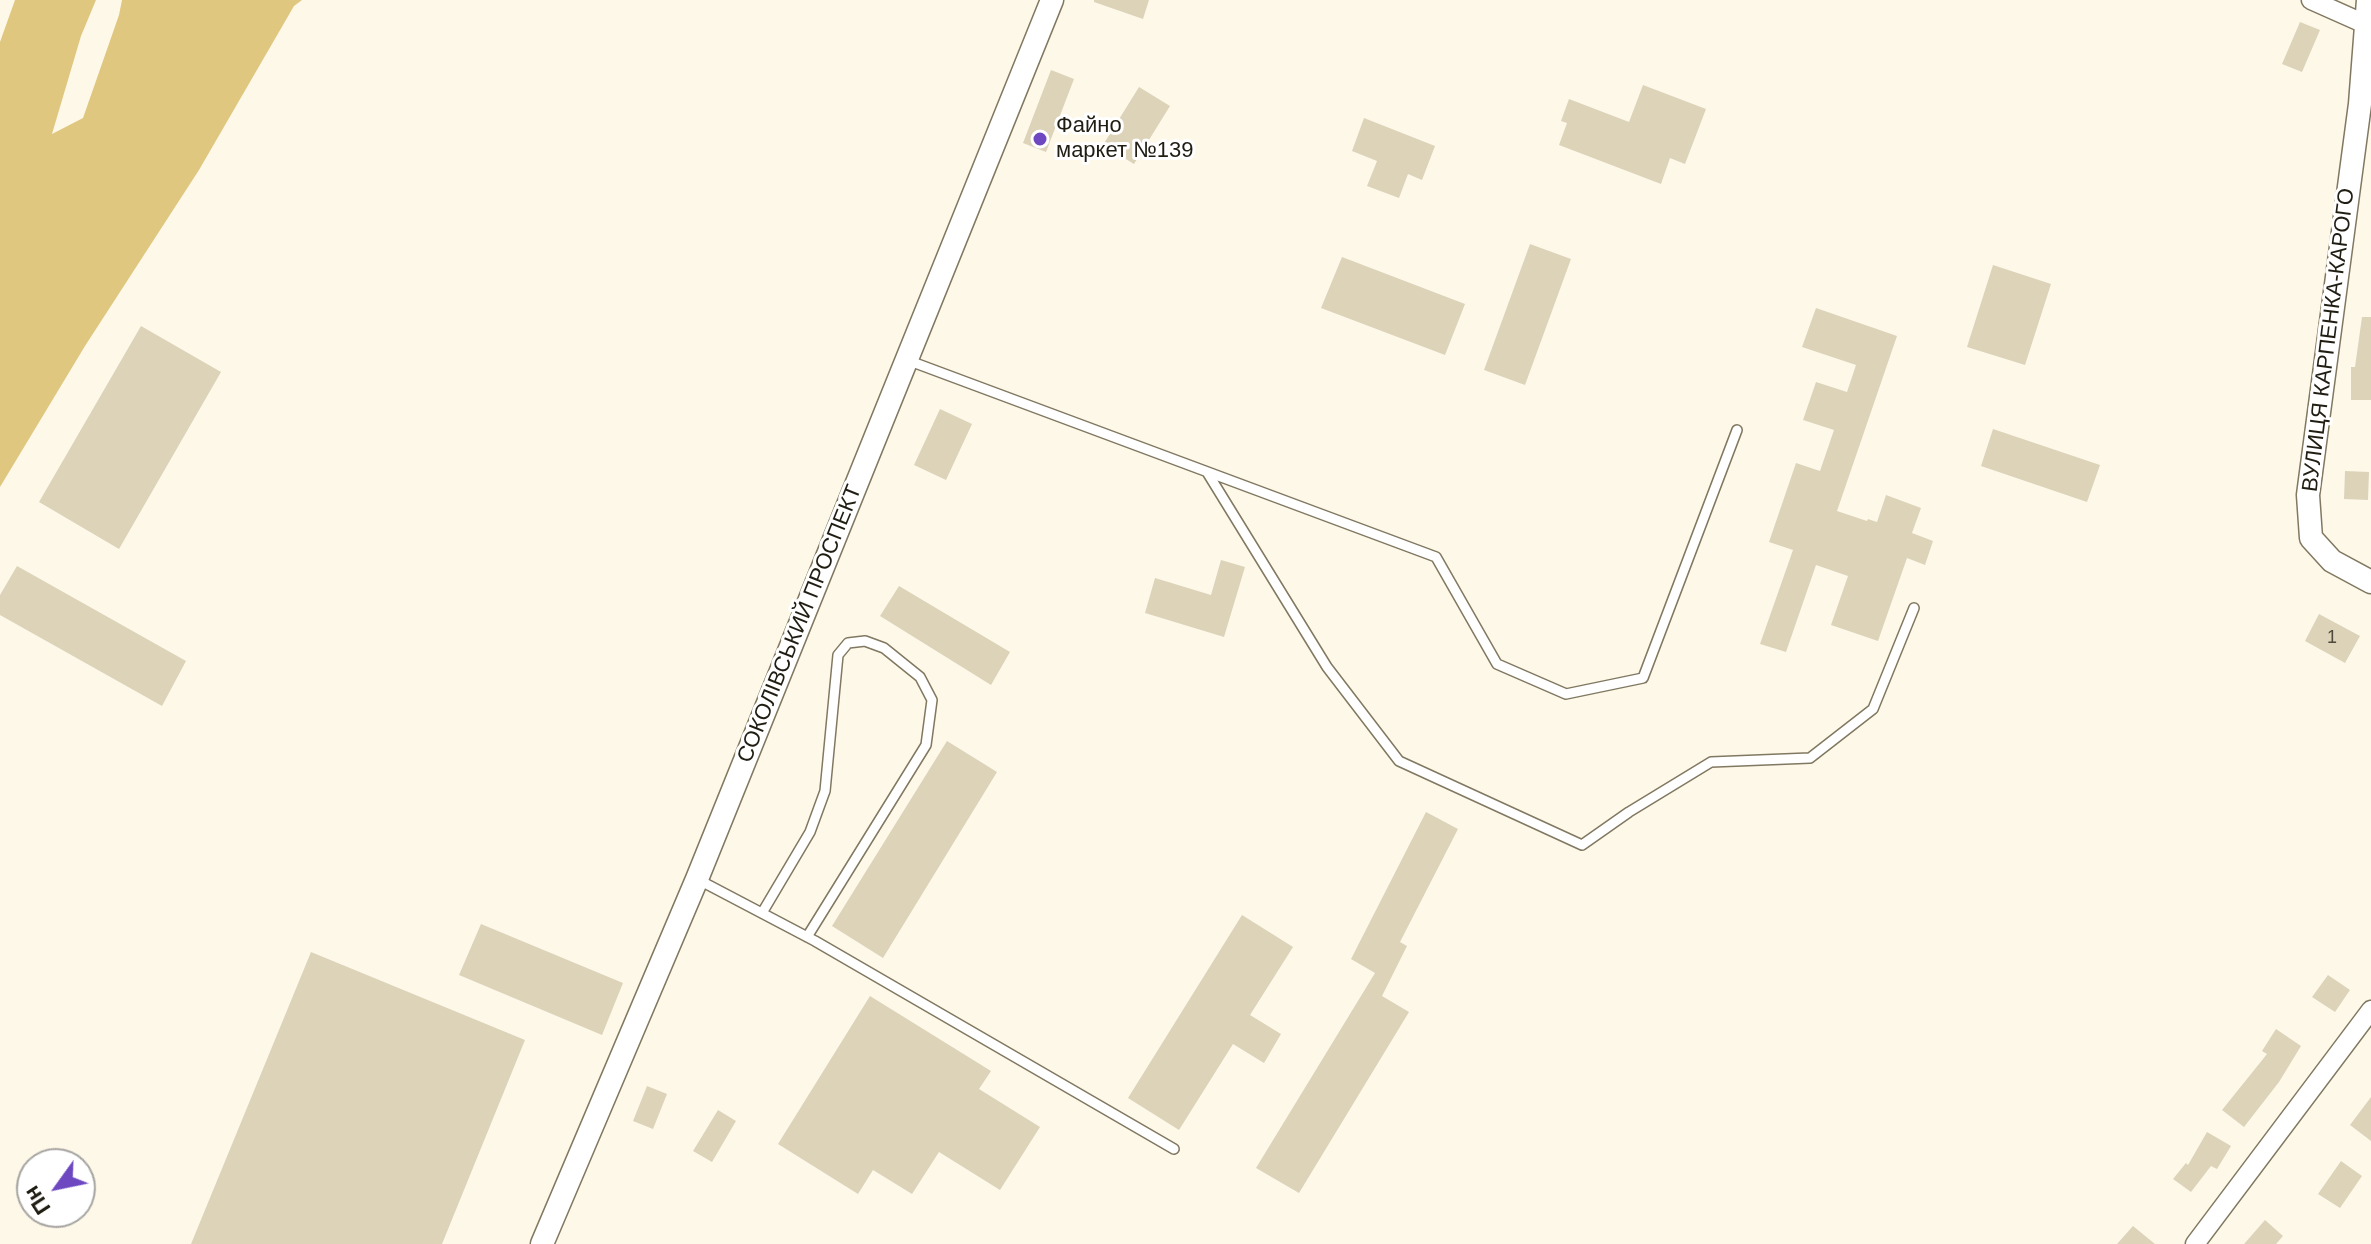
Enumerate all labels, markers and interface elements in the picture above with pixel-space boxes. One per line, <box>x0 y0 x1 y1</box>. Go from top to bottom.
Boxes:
place label: Файно маркет №139 <box>1056 113 1193 164</box>
marker: Файно маркет №139 <box>1031 130 1049 148</box>
street label: ВУЛИЦЯ КАРПЕНКА-КАРОГО <box>2297 187 2361 493</box>
street label: СОКОЛІВСЬКИЙ ПРОСПЕКТ <box>732 481 868 767</box>
house number: 1 <box>2327 627 2337 649</box>
north arrow <box>16 1148 96 1228</box>
text: Пн <box>19 1181 56 1219</box>

